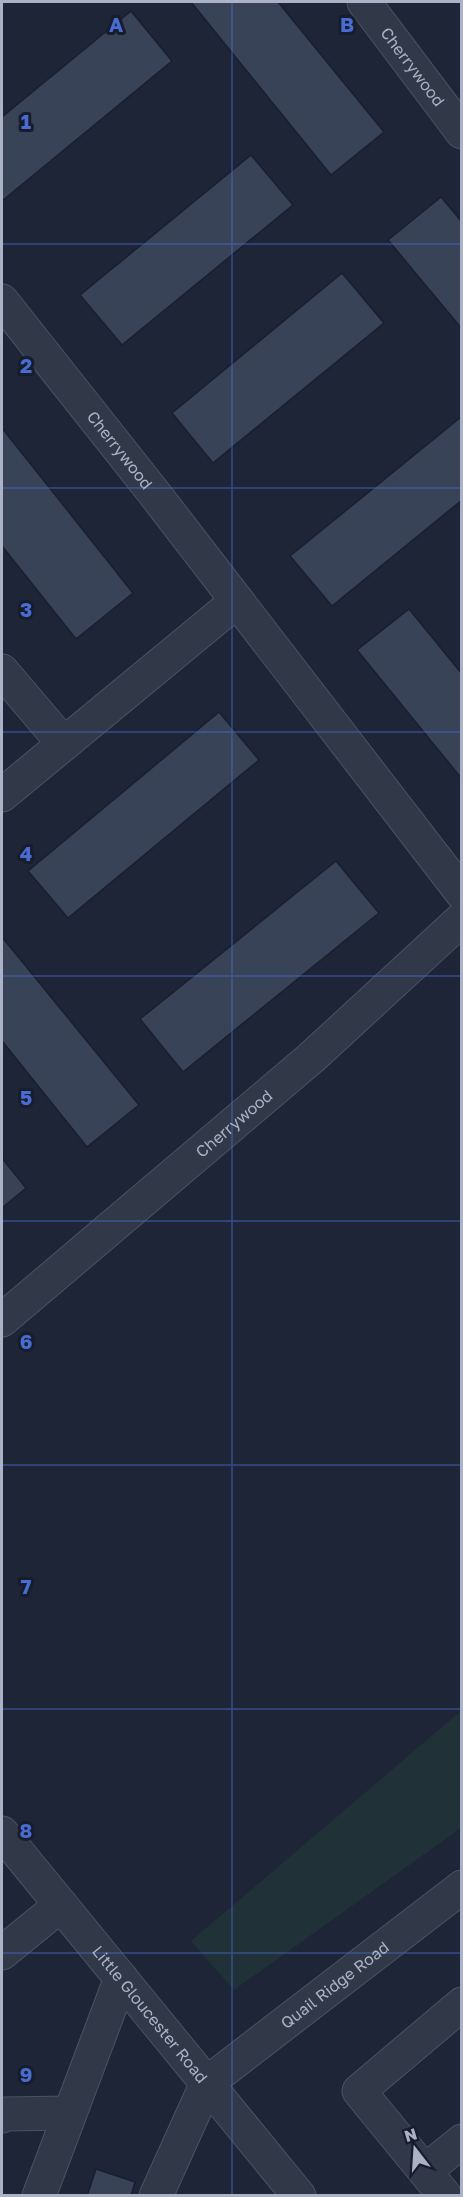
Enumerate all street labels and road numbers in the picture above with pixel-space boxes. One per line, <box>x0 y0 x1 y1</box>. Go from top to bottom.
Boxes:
street label: Cherrywood <box>376 23 449 110</box>
street label: Cherrywood <box>83 407 157 493</box>
street label: Cherrywood <box>191 1085 276 1161</box>
street label: Quail Ridge Road <box>276 1937 393 2033</box>
street label: Little Gloucester Road <box>88 1941 212 2087</box>

